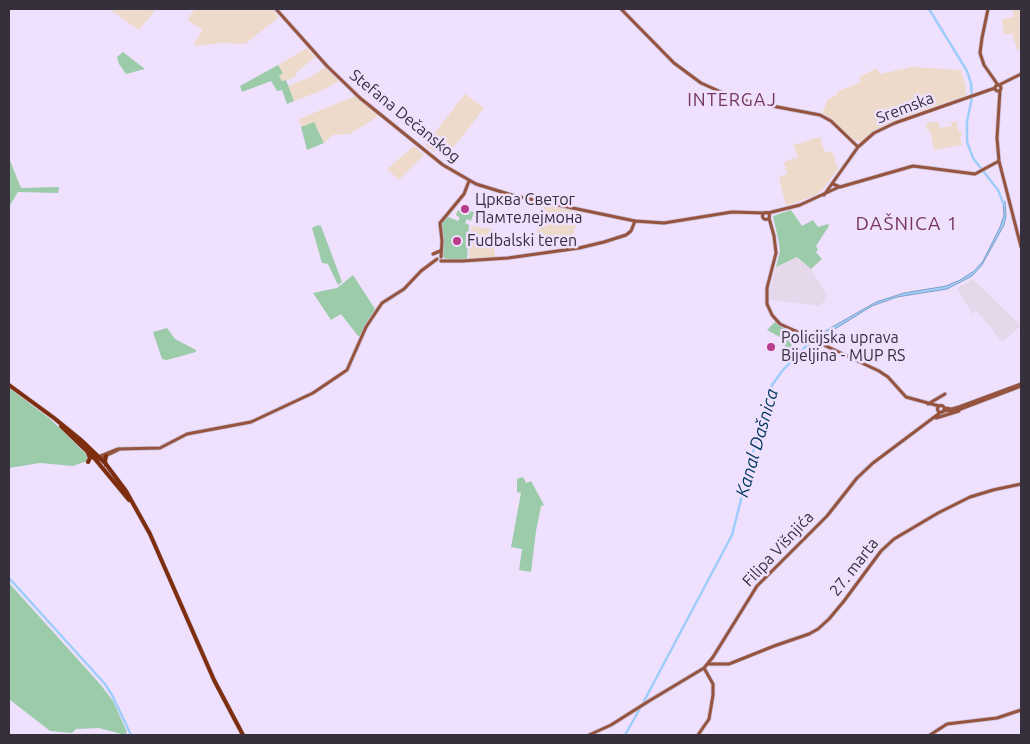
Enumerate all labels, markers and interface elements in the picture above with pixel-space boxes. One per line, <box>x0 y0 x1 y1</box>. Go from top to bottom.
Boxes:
street label: Stefana Dečanskog <box>346 65 464 167</box>
street label: Sremska <box>873 88 937 128</box>
district label: INTERGAJ <box>686 89 778 111</box>
place label: Црква Светог Памтелејмона <box>475 190 582 228</box>
marker: Црква Светог Памтелејмона <box>459 203 471 215</box>
district label: DAŠNICA 1 <box>854 213 960 235</box>
place label: Fudbalski teren <box>467 231 577 251</box>
marker: Fudbalski teren <box>451 235 463 247</box>
place label: Policijska uprava Bijeljina - MUP RS <box>781 328 905 366</box>
marker: Policijska uprava Bijeljina - MUP RS <box>765 341 777 353</box>
water label: Kanal Dašnica <box>731 386 783 500</box>
street label: Filipa Višnjića <box>738 507 818 591</box>
street label: 27. marta <box>825 534 883 600</box>

